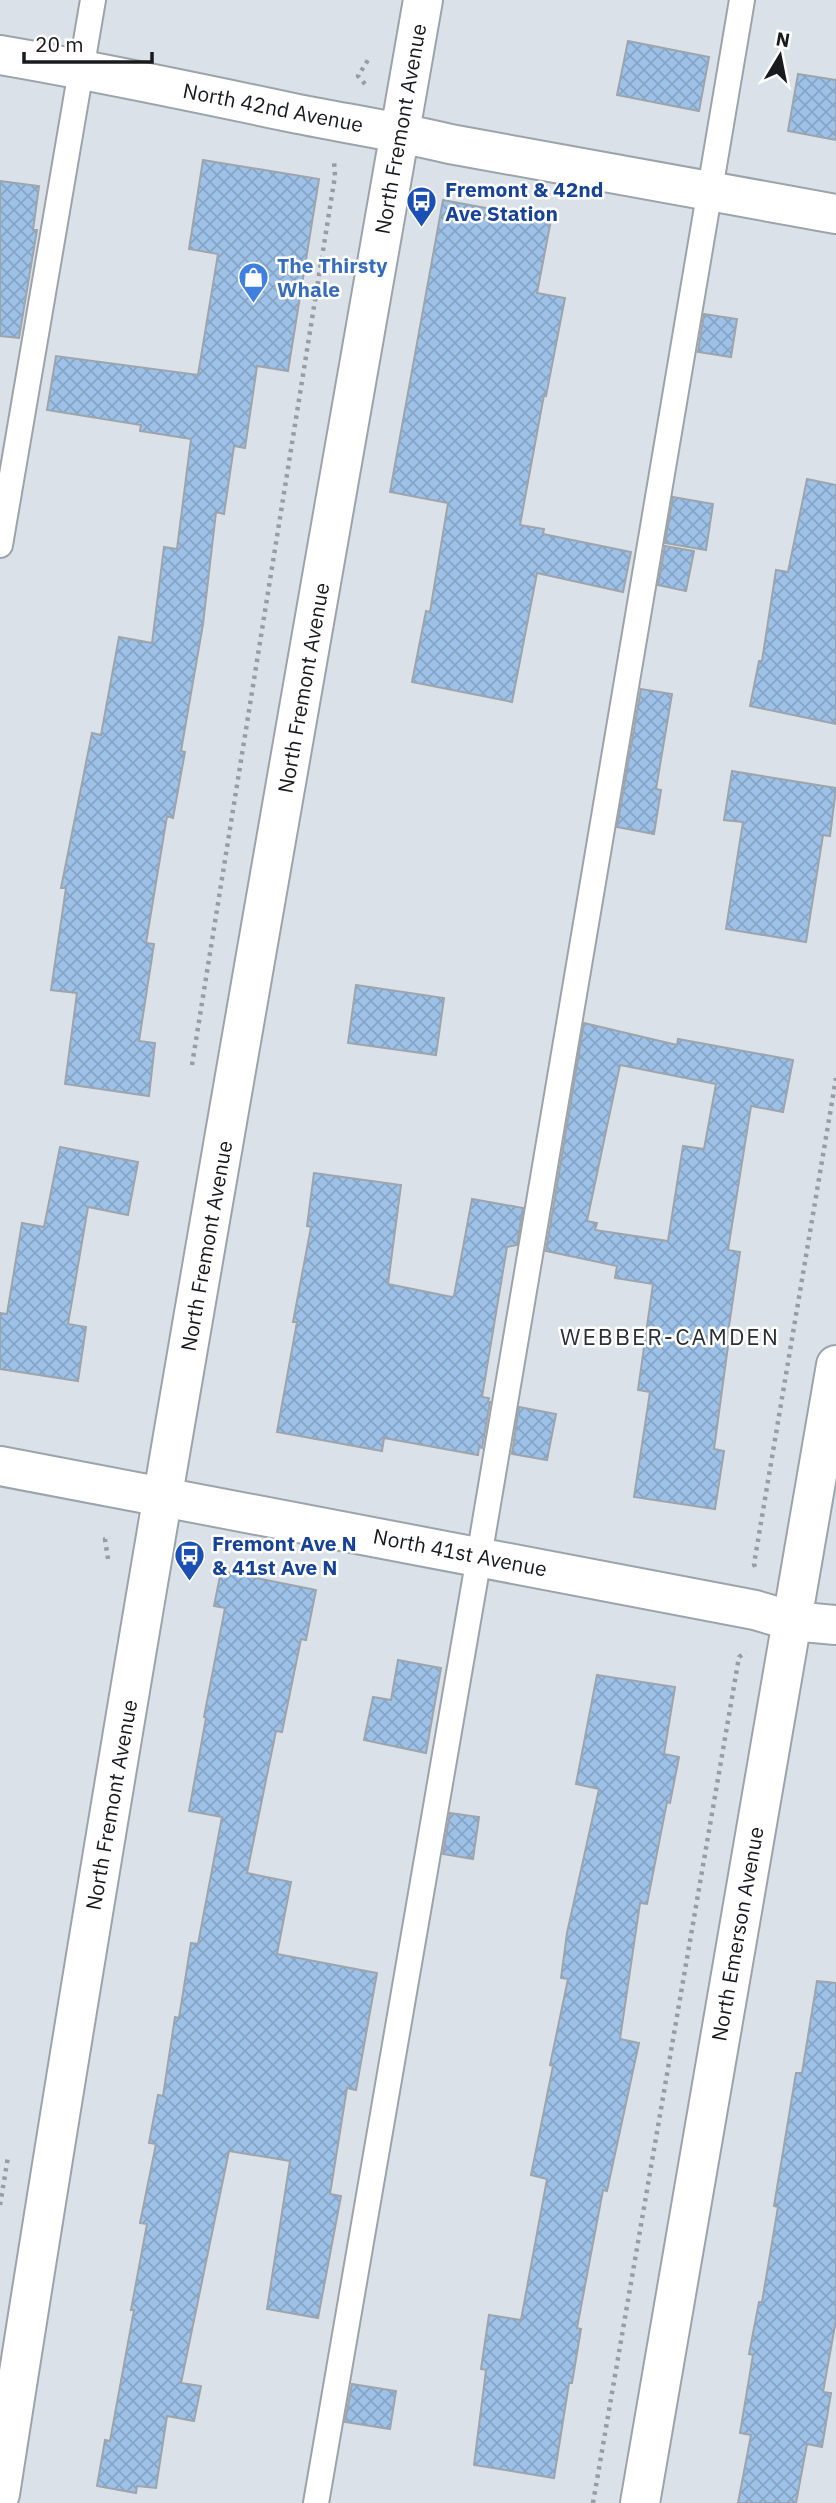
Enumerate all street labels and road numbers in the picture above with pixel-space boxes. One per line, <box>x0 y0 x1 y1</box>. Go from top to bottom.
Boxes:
street label: North Fremont Avenue <box>368 21 432 236</box>
street label: North 42nd Avenue <box>181 76 366 138</box>
street label: North Fremont Avenue <box>271 580 335 795</box>
street label: North Fremont Avenue <box>174 1138 238 1353</box>
street label: North 41st Avenue <box>371 1521 549 1583</box>
street label: North Fremont Avenue <box>79 1697 143 1912</box>
street label: North Emerson Avenue <box>704 1824 770 2043</box>

